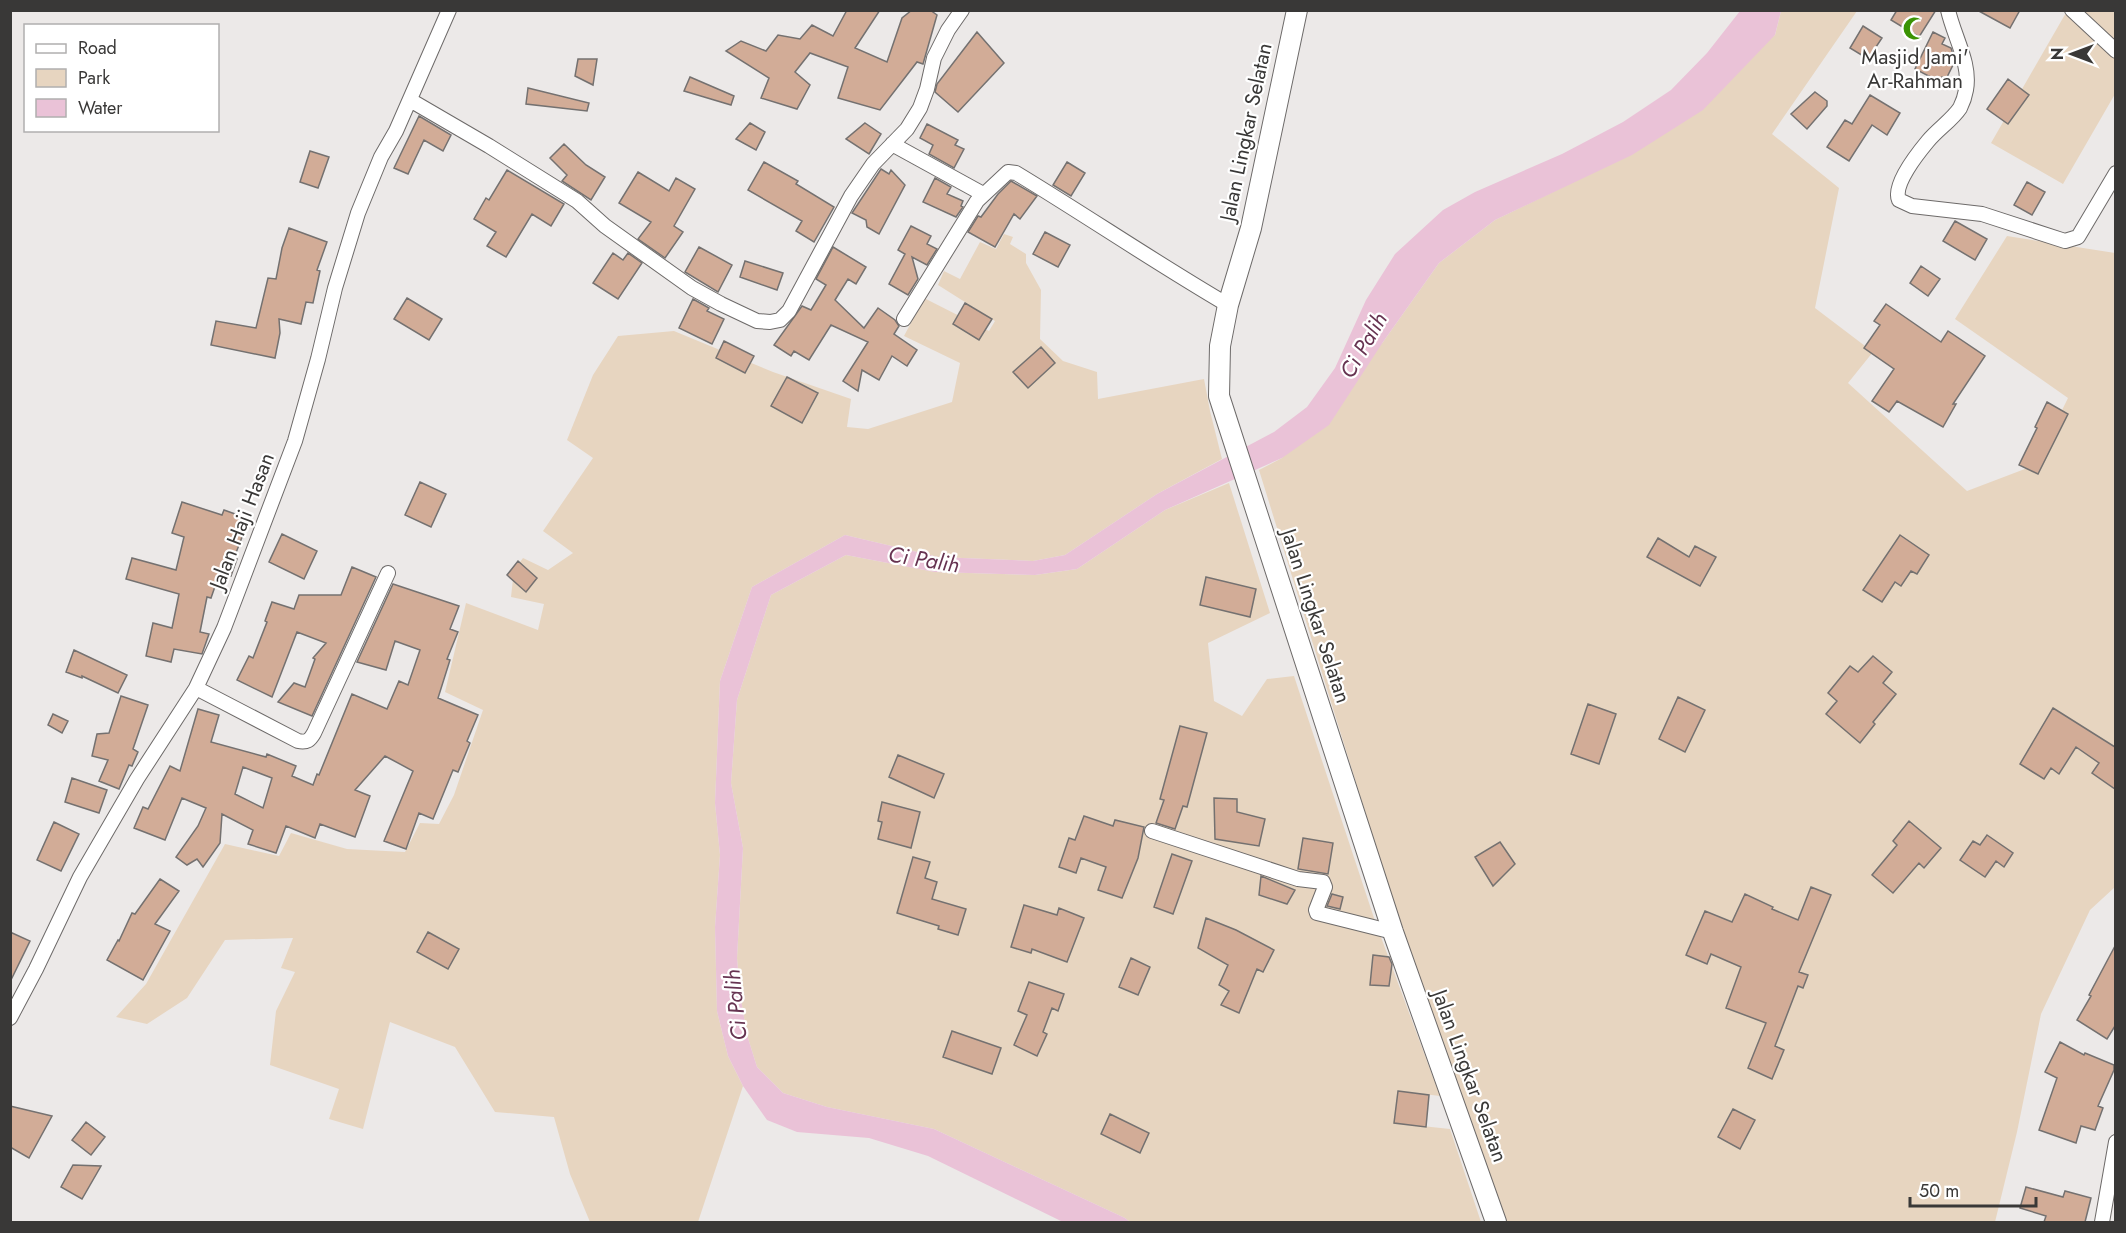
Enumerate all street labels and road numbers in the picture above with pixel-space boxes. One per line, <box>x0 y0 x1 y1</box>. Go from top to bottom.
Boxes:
street label: Jalan Lingkar Selatan <box>1212 40 1280 227</box>
street label: Jalan Haji Hasan <box>201 448 282 597</box>
street label: Jalan Lingkar Selatan <box>1273 522 1358 707</box>
street label: Jalan Lingkar Selatan <box>1424 983 1515 1166</box>

